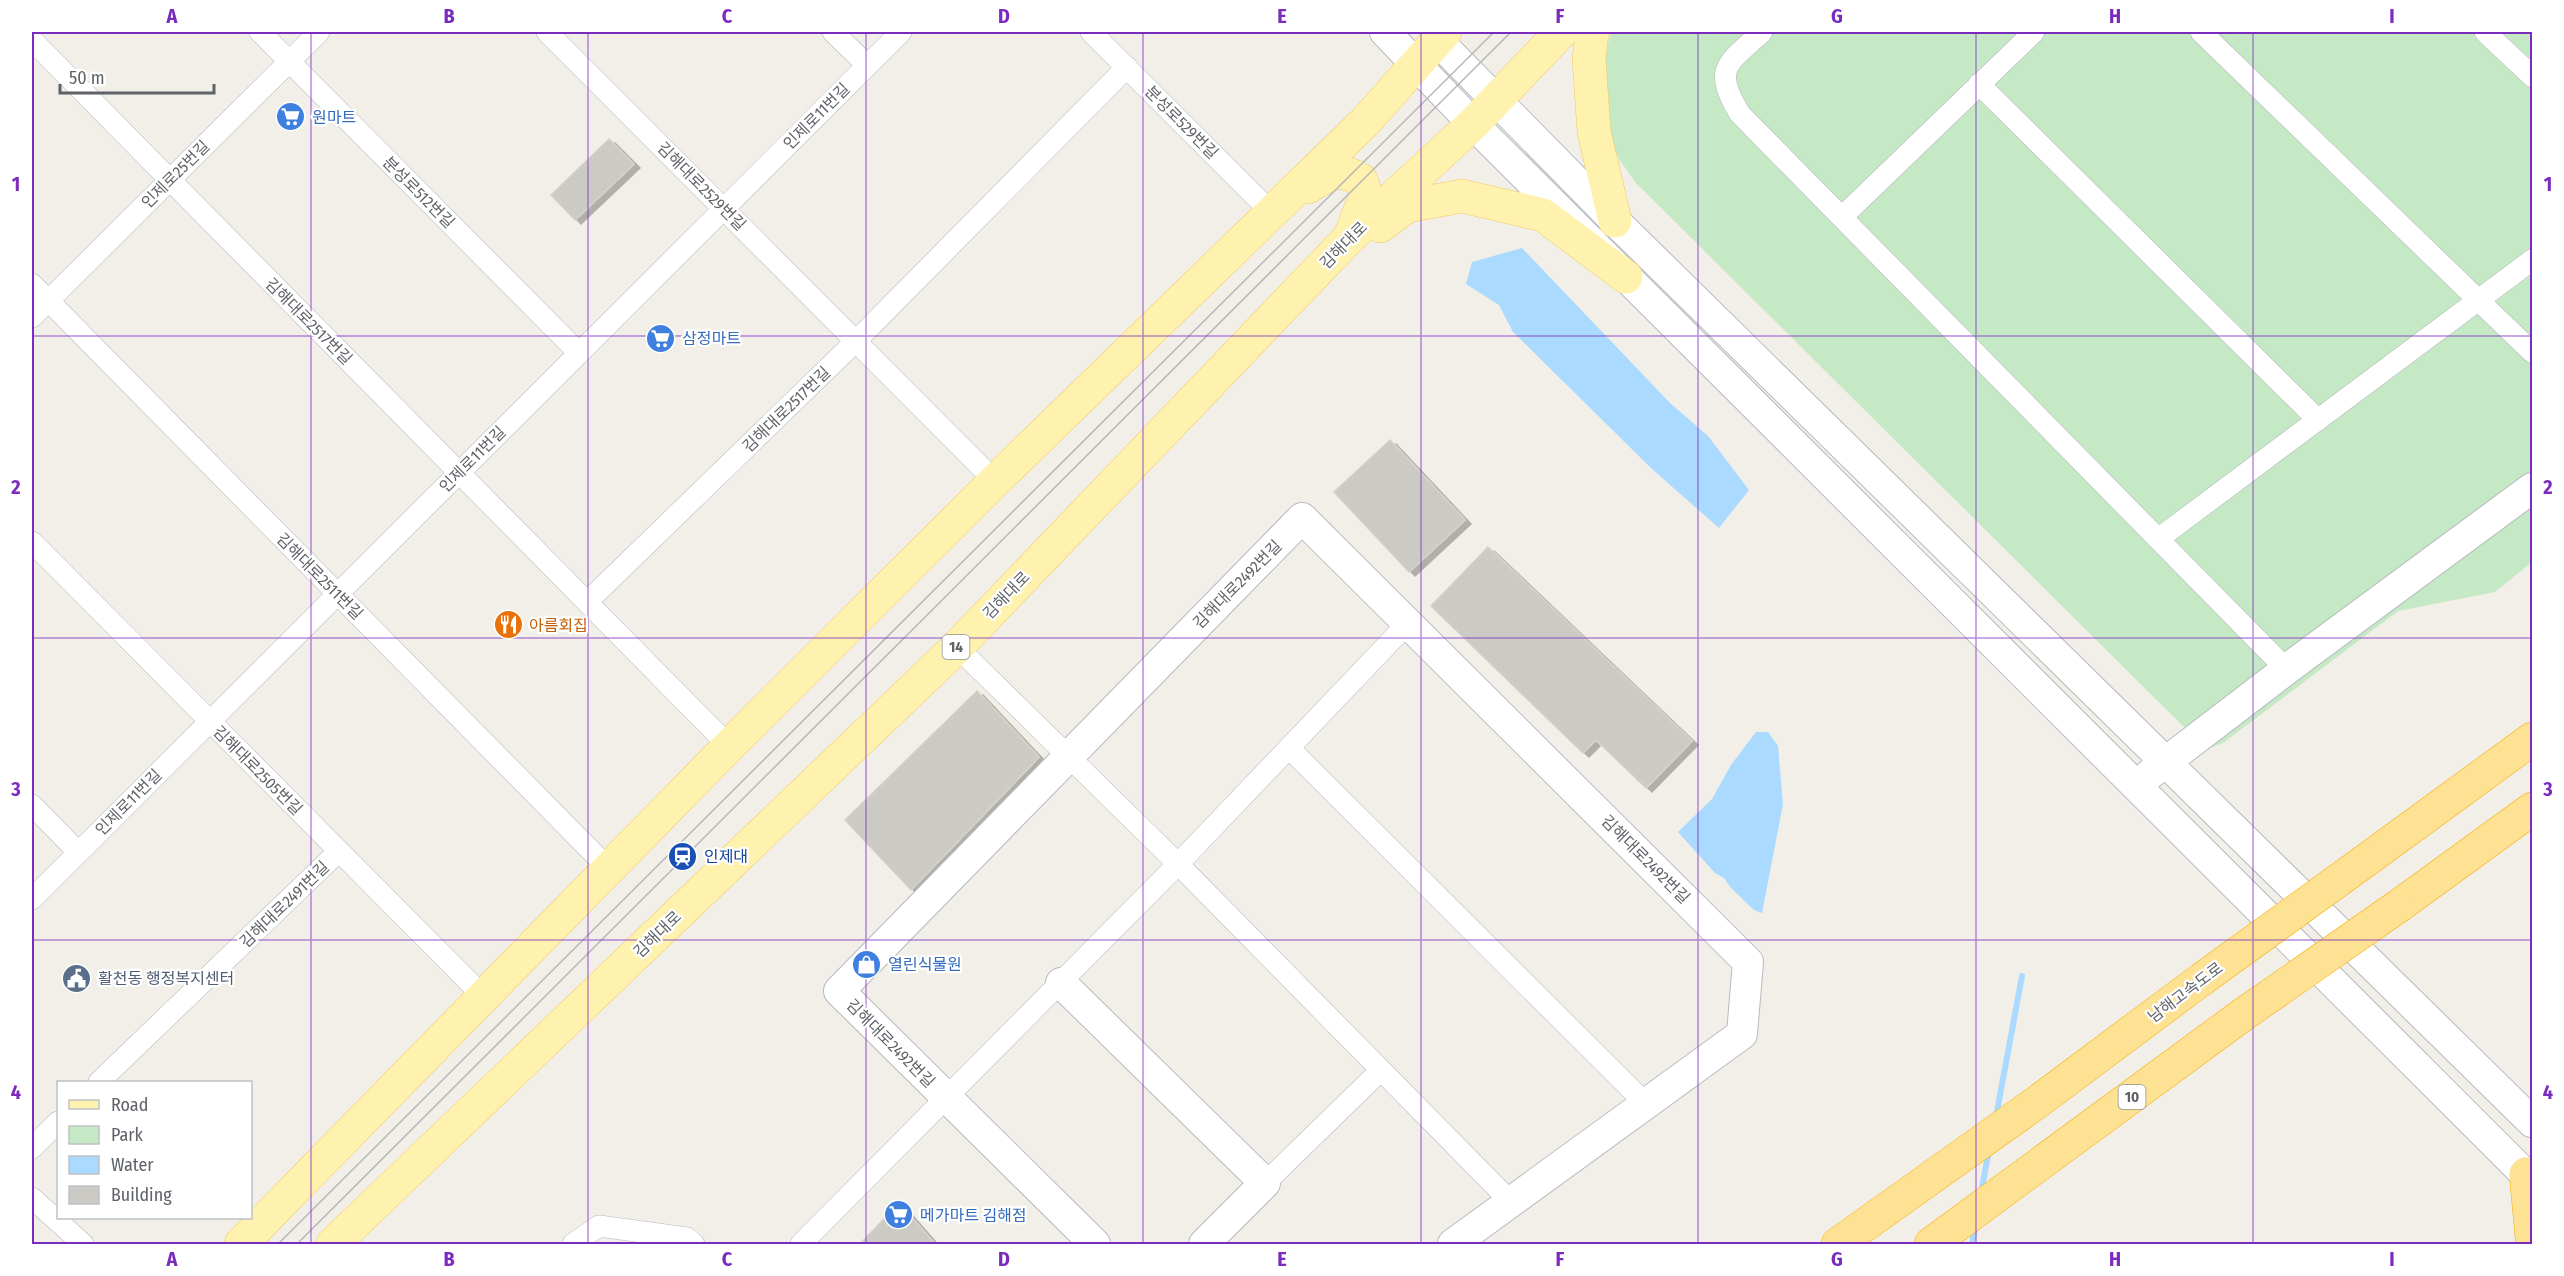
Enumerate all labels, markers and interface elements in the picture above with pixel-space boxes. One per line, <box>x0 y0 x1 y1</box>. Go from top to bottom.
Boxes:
text: A <box>166 4 179 28</box>
text: B <box>443 4 455 28</box>
text: C <box>722 4 733 28</box>
text: D <box>998 4 1010 28</box>
text: E <box>1277 4 1287 28</box>
text: F <box>1556 4 1565 28</box>
text: G <box>1831 4 1843 28</box>
text: H <box>2109 4 2121 28</box>
text: I <box>2389 4 2395 28</box>
scale bar <box>60 57 214 95</box>
text: 50 m <box>69 67 105 89</box>
street label: 인제로11번길 <box>779 79 853 153</box>
street label: 분성로529번길 <box>1141 82 1222 163</box>
supermarket icon: 원마트 <box>275 101 307 133</box>
place label: 원마트 <box>312 108 356 127</box>
street label: 인제로25번길 <box>138 137 213 212</box>
street label: 김해대로2529번길 <box>653 138 750 235</box>
street label: 분성로512번길 <box>379 153 458 232</box>
text: 1 <box>12 172 20 196</box>
text: 1 <box>2544 172 2552 196</box>
street label: 김해대로 <box>1316 218 1371 273</box>
street label: 김해대로2517번길 <box>261 274 356 369</box>
supermarket icon: 삼정마트 <box>645 322 677 354</box>
place label: 삼정마트 <box>682 329 741 348</box>
street label: 김해대로2517번길 <box>739 363 834 456</box>
street label: 인제로11번길 <box>435 422 509 496</box>
text: 2 <box>10 475 21 499</box>
text: 2 <box>2542 475 2553 499</box>
street label: 김해대로2511번길 <box>273 529 367 623</box>
street label: 김해대로2492번길 <box>1189 536 1285 632</box>
street label: 김해대로 <box>979 567 1034 623</box>
restaurant icon: 아름회집 <box>492 609 524 641</box>
place label: 아름회집 <box>529 616 588 635</box>
road number: 14 <box>942 635 970 659</box>
street label: 김해대로2505번길 <box>209 722 306 819</box>
street label: 인제로11번길 <box>91 765 165 839</box>
text: 3 <box>10 777 21 801</box>
text: 3 <box>2542 777 2553 801</box>
street label: 김해대로2492번길 <box>1598 811 1694 907</box>
station icon: 인제대 <box>667 840 699 872</box>
place label: 인제대 <box>704 847 748 866</box>
street label: 김해대로2491번길 <box>236 857 333 952</box>
street label: 김해대로 <box>630 907 685 962</box>
shop icon: 열린식물원 <box>851 948 883 980</box>
place label: 열린식물원 <box>888 955 962 974</box>
street label: 남해고속도로 <box>2144 958 2227 1027</box>
public building icon: 활천동 행정복지센터 <box>61 962 93 994</box>
place label: 활천동 행정복지센터 <box>98 969 234 988</box>
street label: 김해대로2492번길 <box>843 995 939 1091</box>
text: 4 <box>11 1080 21 1104</box>
text: 4 <box>2543 1080 2553 1104</box>
legend <box>57 1081 252 1219</box>
road number: 10 <box>2118 1085 2146 1109</box>
text: Road <box>111 1094 148 1116</box>
text: Park <box>111 1124 144 1146</box>
text: Water <box>111 1154 154 1176</box>
text: Building <box>111 1184 172 1206</box>
supermarket icon: 메가마트 김해점 <box>883 1199 915 1231</box>
place label: 메가마트 김해점 <box>920 1206 1027 1225</box>
text: A <box>166 1247 179 1271</box>
text: B <box>443 1247 455 1271</box>
text: C <box>722 1247 733 1271</box>
text: D <box>998 1247 1010 1271</box>
text: E <box>1277 1247 1287 1271</box>
text: F <box>1556 1247 1565 1271</box>
text: G <box>1831 1247 1843 1271</box>
text: H <box>2109 1247 2121 1271</box>
text: I <box>2389 1247 2395 1271</box>

